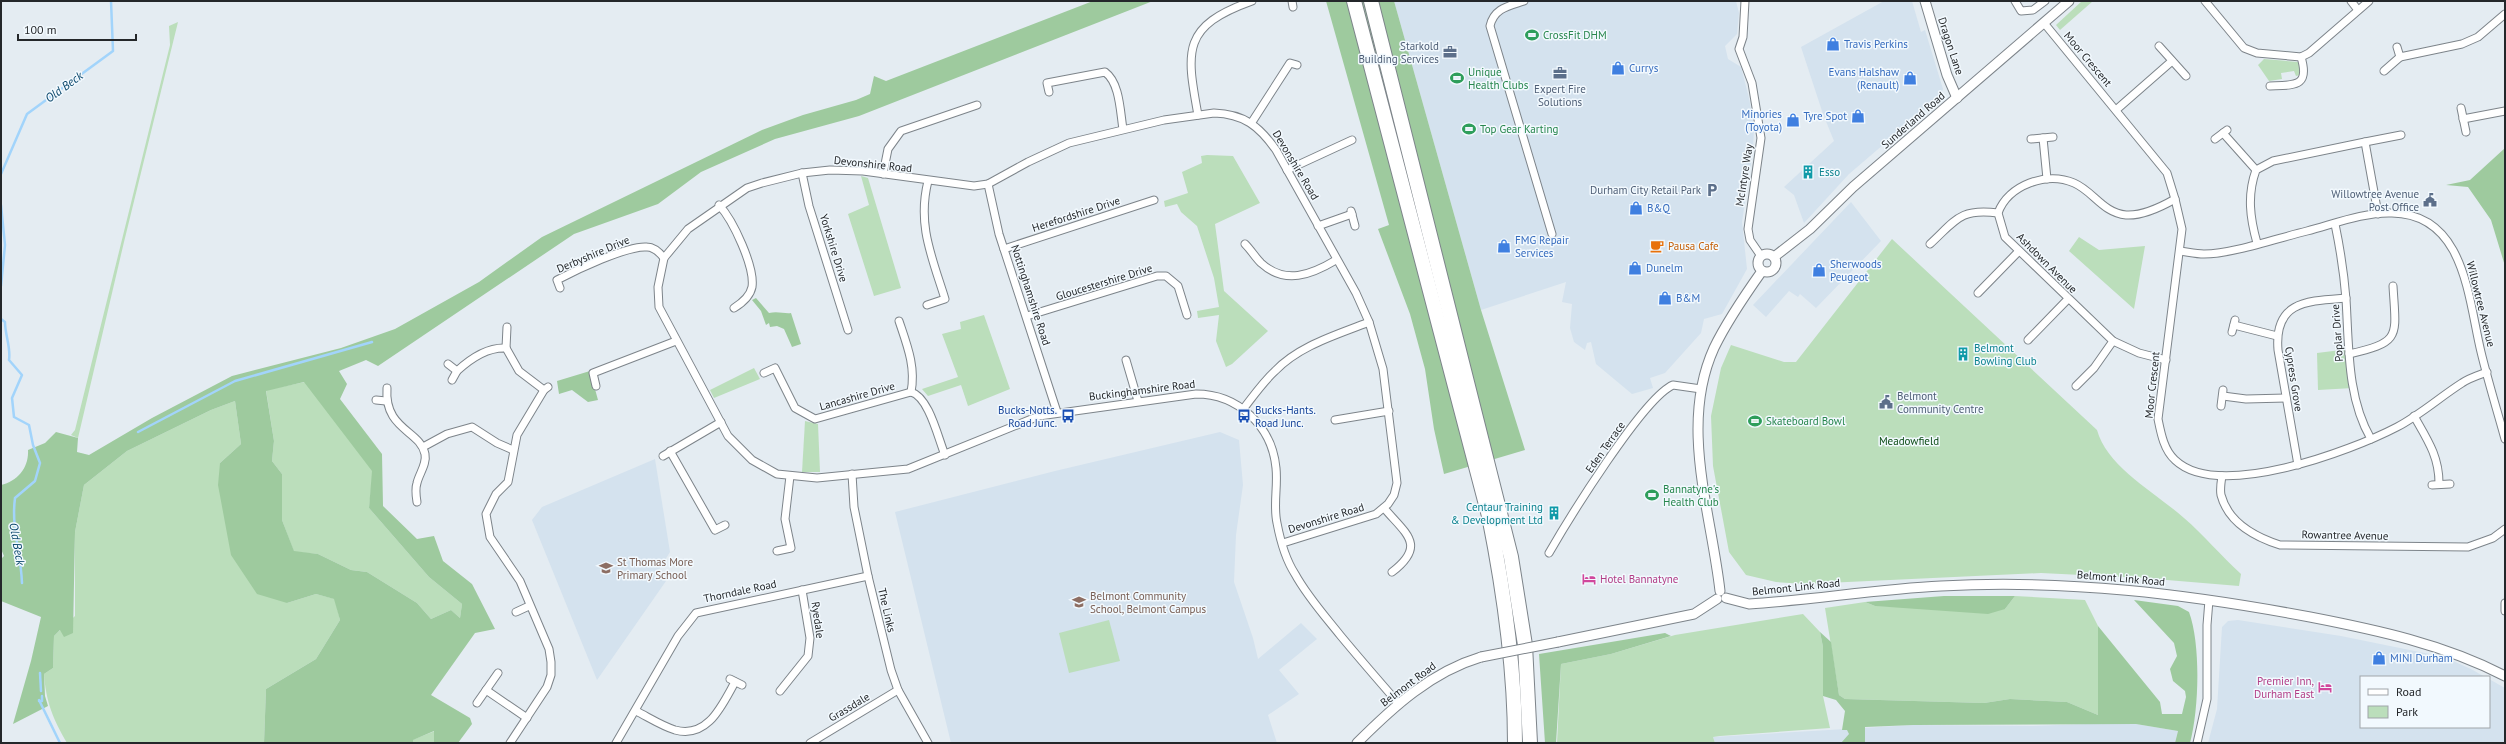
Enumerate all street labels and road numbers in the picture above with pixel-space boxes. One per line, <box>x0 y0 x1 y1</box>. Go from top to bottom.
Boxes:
street label: Dragon Lane <box>1935 15 1967 77</box>
street label: Moor Crescent <box>2061 29 2115 89</box>
street label: Sunderland Road <box>1878 88 1948 151</box>
street label: Devonshire Road <box>1270 128 1322 202</box>
street label: McIntyre Way <box>1732 142 1756 207</box>
street label: Devonshire Road <box>833 153 913 175</box>
street label: Herefordshire Drive <box>1030 193 1122 235</box>
street label: Yorkshire Drive <box>817 212 851 284</box>
street label: Ashdown Avenue <box>2014 230 2080 296</box>
street label: Derbyshire Drive <box>554 232 632 276</box>
street label: Nottinghamshire Road <box>1008 243 1054 347</box>
street label: Willowtree Avenue <box>2464 260 2499 349</box>
street label: Gloucestershire Drive <box>1054 261 1154 303</box>
street label: Poplar Drive <box>2328 303 2346 362</box>
street label: Cypress Grove <box>2282 346 2306 413</box>
street label: Moor Crescent <box>2142 351 2163 419</box>
street label: Buckinghamshire Road <box>1088 377 1196 403</box>
street label: Lancashire Drive <box>818 378 897 413</box>
street label: Eden Terrace <box>1582 418 1628 475</box>
street label: Devonshire Road <box>1286 500 1366 536</box>
street label: Rowantree Avenue <box>2301 527 2389 543</box>
street label: Belmont Link Road <box>2076 567 2166 589</box>
street label: Belmont Link Road <box>1751 575 1841 599</box>
street label: Thorndale Road <box>702 576 778 606</box>
street label: The Links <box>875 586 899 634</box>
street label: Ryedale <box>808 601 828 640</box>
street label: Belmont Road <box>1377 658 1439 709</box>
street label: Grassdale <box>826 689 872 725</box>

